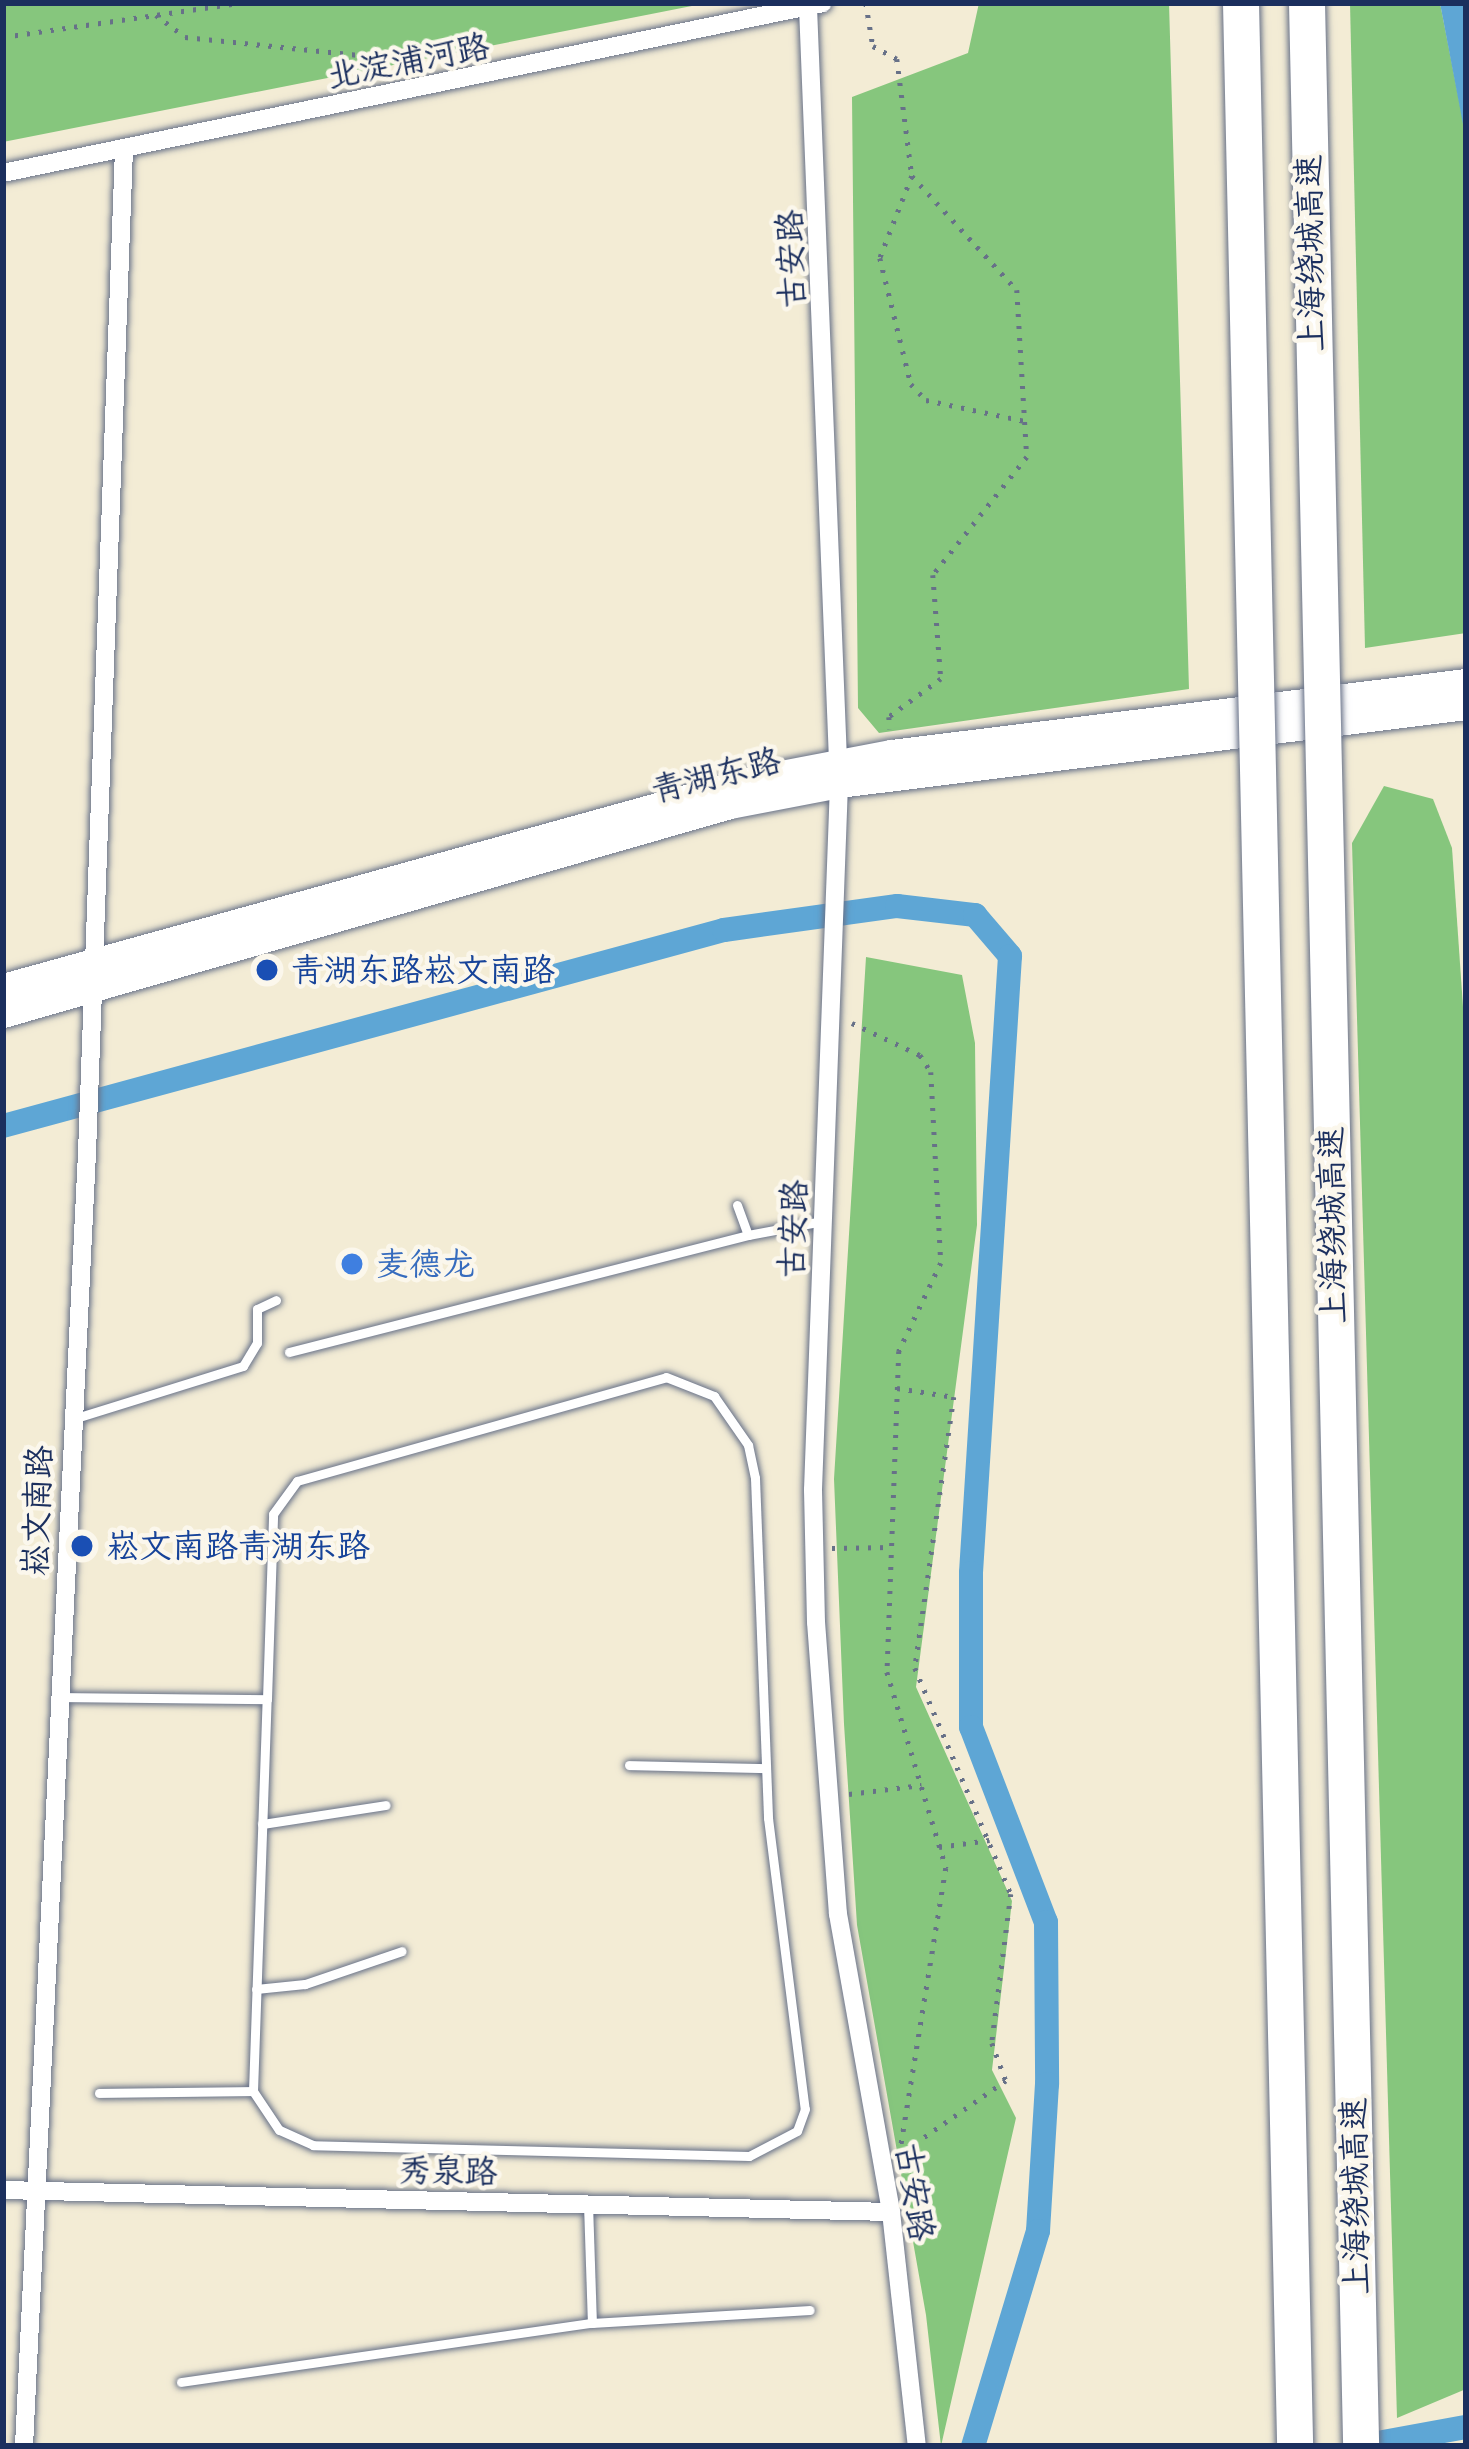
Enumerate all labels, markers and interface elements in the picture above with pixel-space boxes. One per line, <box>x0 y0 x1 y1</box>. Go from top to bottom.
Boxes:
street label: 北淀浦河路 <box>323 26 493 96</box>
street label: 上海绕城高速 <box>1288 154 1332 352</box>
street label: 古安路 <box>769 209 813 309</box>
street label: 青湖东路 <box>647 740 785 810</box>
place label: 青湖东路崧文南路 <box>291 950 555 990</box>
marker: 青湖东路崧文南路 <box>254 957 280 983</box>
street label: 上海绕城高速 <box>1310 1126 1354 1324</box>
street label: 古安路 <box>771 1179 815 1279</box>
place label: 麦德龙 <box>376 1244 475 1284</box>
marker: 麦德龙 <box>339 1251 365 1277</box>
street label: 崧文南路 <box>15 1444 59 1578</box>
place label: 崧文南路青湖东路 <box>106 1526 370 1566</box>
marker: 崧文南路青湖东路 <box>69 1533 95 1559</box>
street label: 上海绕城高速 <box>1333 2097 1377 2295</box>
street label: 古安路 <box>888 2140 942 2244</box>
street label: 秀泉路 <box>398 2150 498 2192</box>

